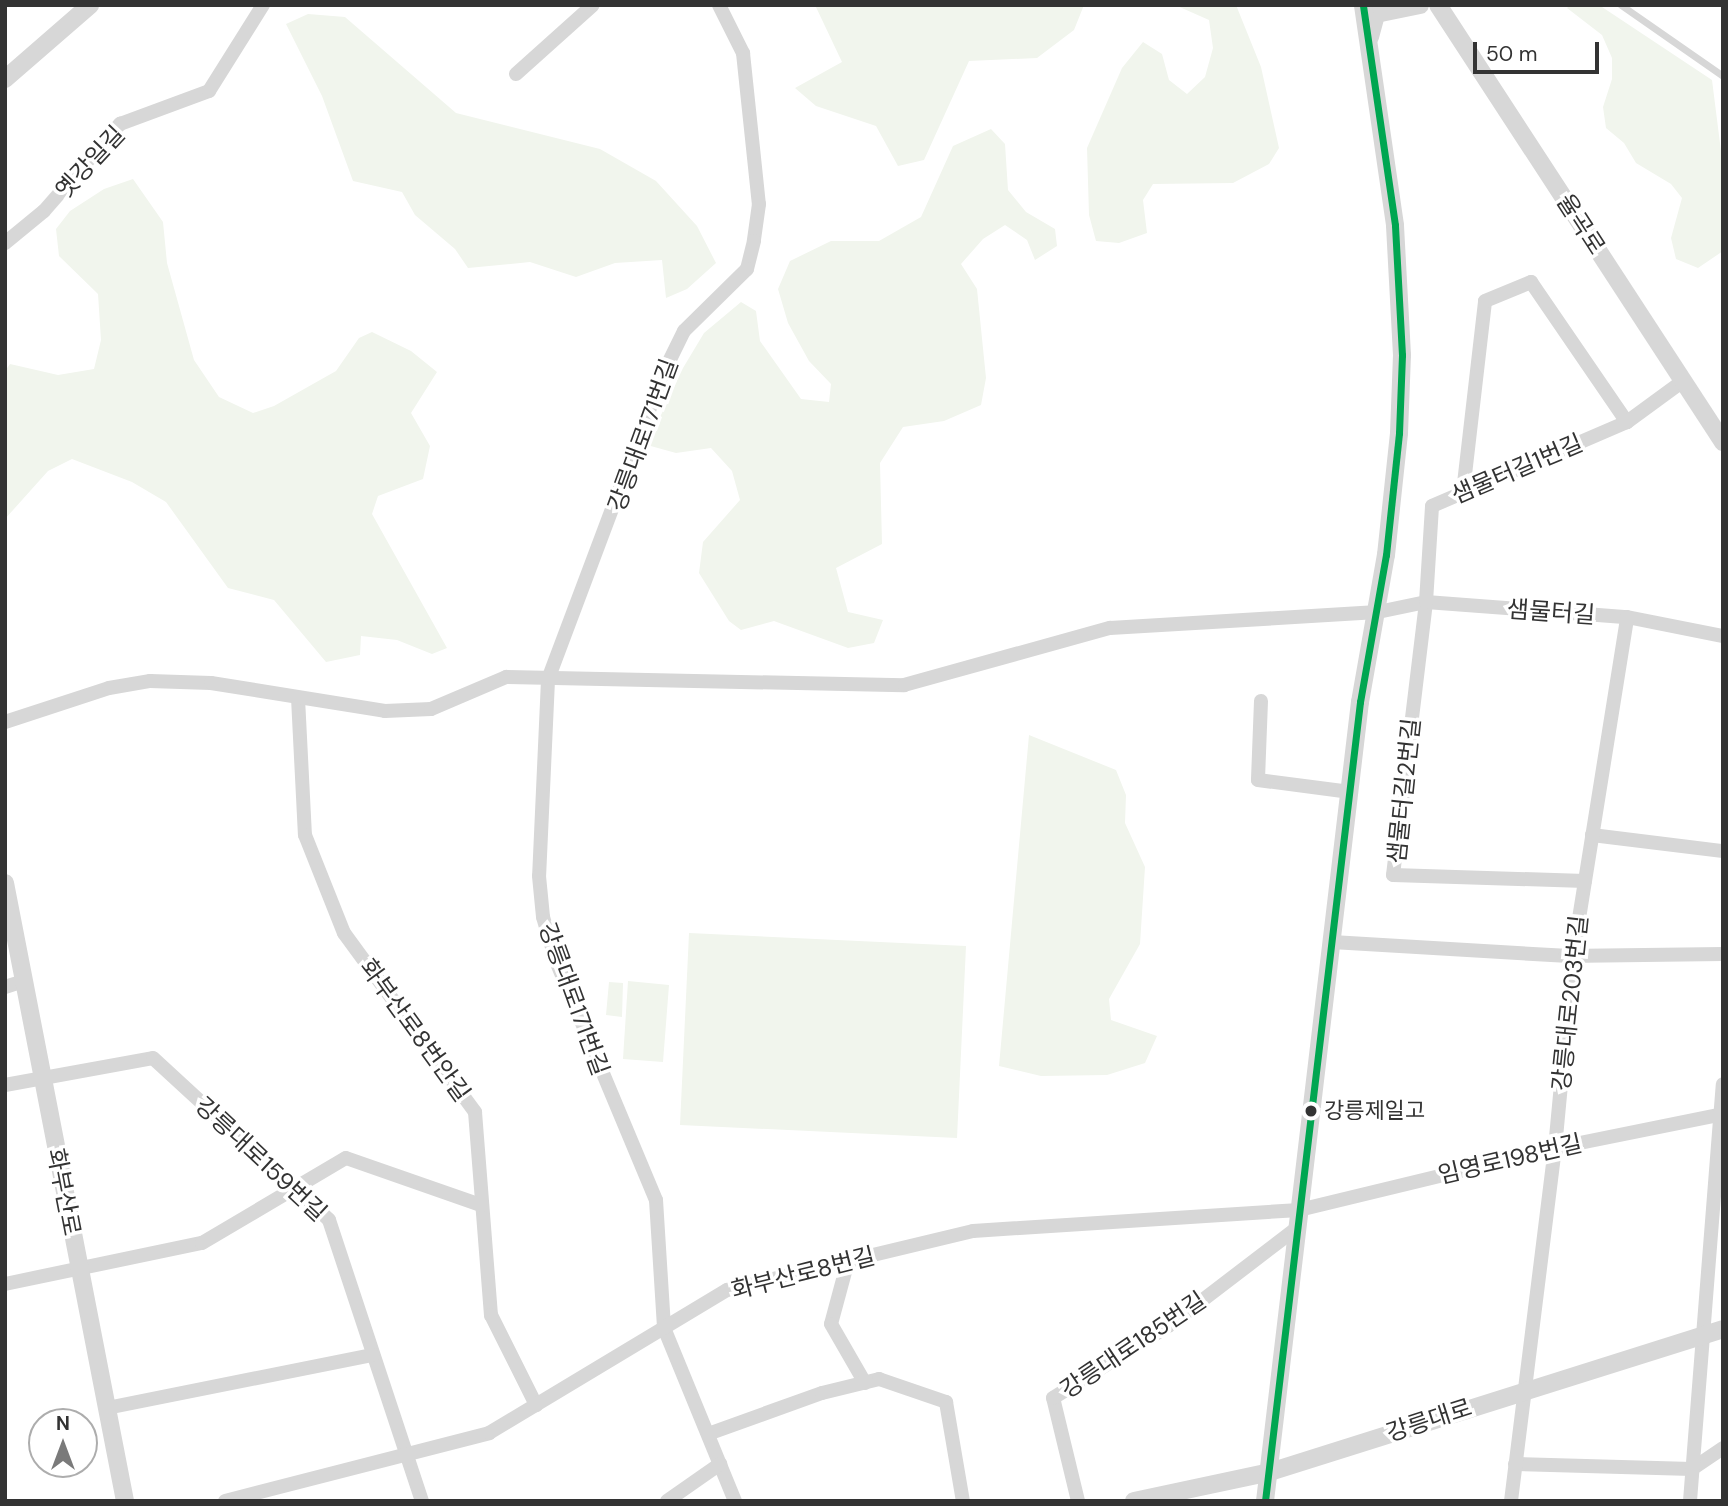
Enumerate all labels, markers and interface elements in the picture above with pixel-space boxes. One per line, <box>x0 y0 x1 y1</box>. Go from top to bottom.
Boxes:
scale bar <box>1476 28 1602 72</box>
text: 50 m <box>1486 40 1537 68</box>
street label: 옛강일길 <box>49 120 131 204</box>
street label: 율곡로 <box>1551 188 1611 260</box>
street label: 강릉대로171번길 <box>602 355 684 515</box>
street label: 샘물터길1번길 <box>1447 428 1587 510</box>
street label: 샘물터길 <box>1506 595 1596 629</box>
street label: 샘물터길2번길 <box>1382 717 1426 865</box>
street label: 강릉대로203번길 <box>1546 914 1594 1092</box>
street label: 강릉대로171번길 <box>533 919 615 1079</box>
street label: 화부산로8번안길 <box>354 953 476 1107</box>
street label: 강릉대로159번길 <box>189 1091 333 1227</box>
place label: 강릉제일고 <box>1324 1098 1425 1124</box>
marker: 강릉제일고 <box>1304 1104 1318 1118</box>
street label: 임영로198번길 <box>1435 1128 1585 1190</box>
street label: 화부산로 <box>41 1146 87 1238</box>
street label: 화부산로8번길 <box>728 1241 878 1305</box>
street label: 강릉대로185번길 <box>1055 1286 1211 1404</box>
street label: 강릉대로 <box>1383 1393 1475 1447</box>
north arrow <box>28 1408 98 1478</box>
text: N <box>56 1411 70 1436</box>

